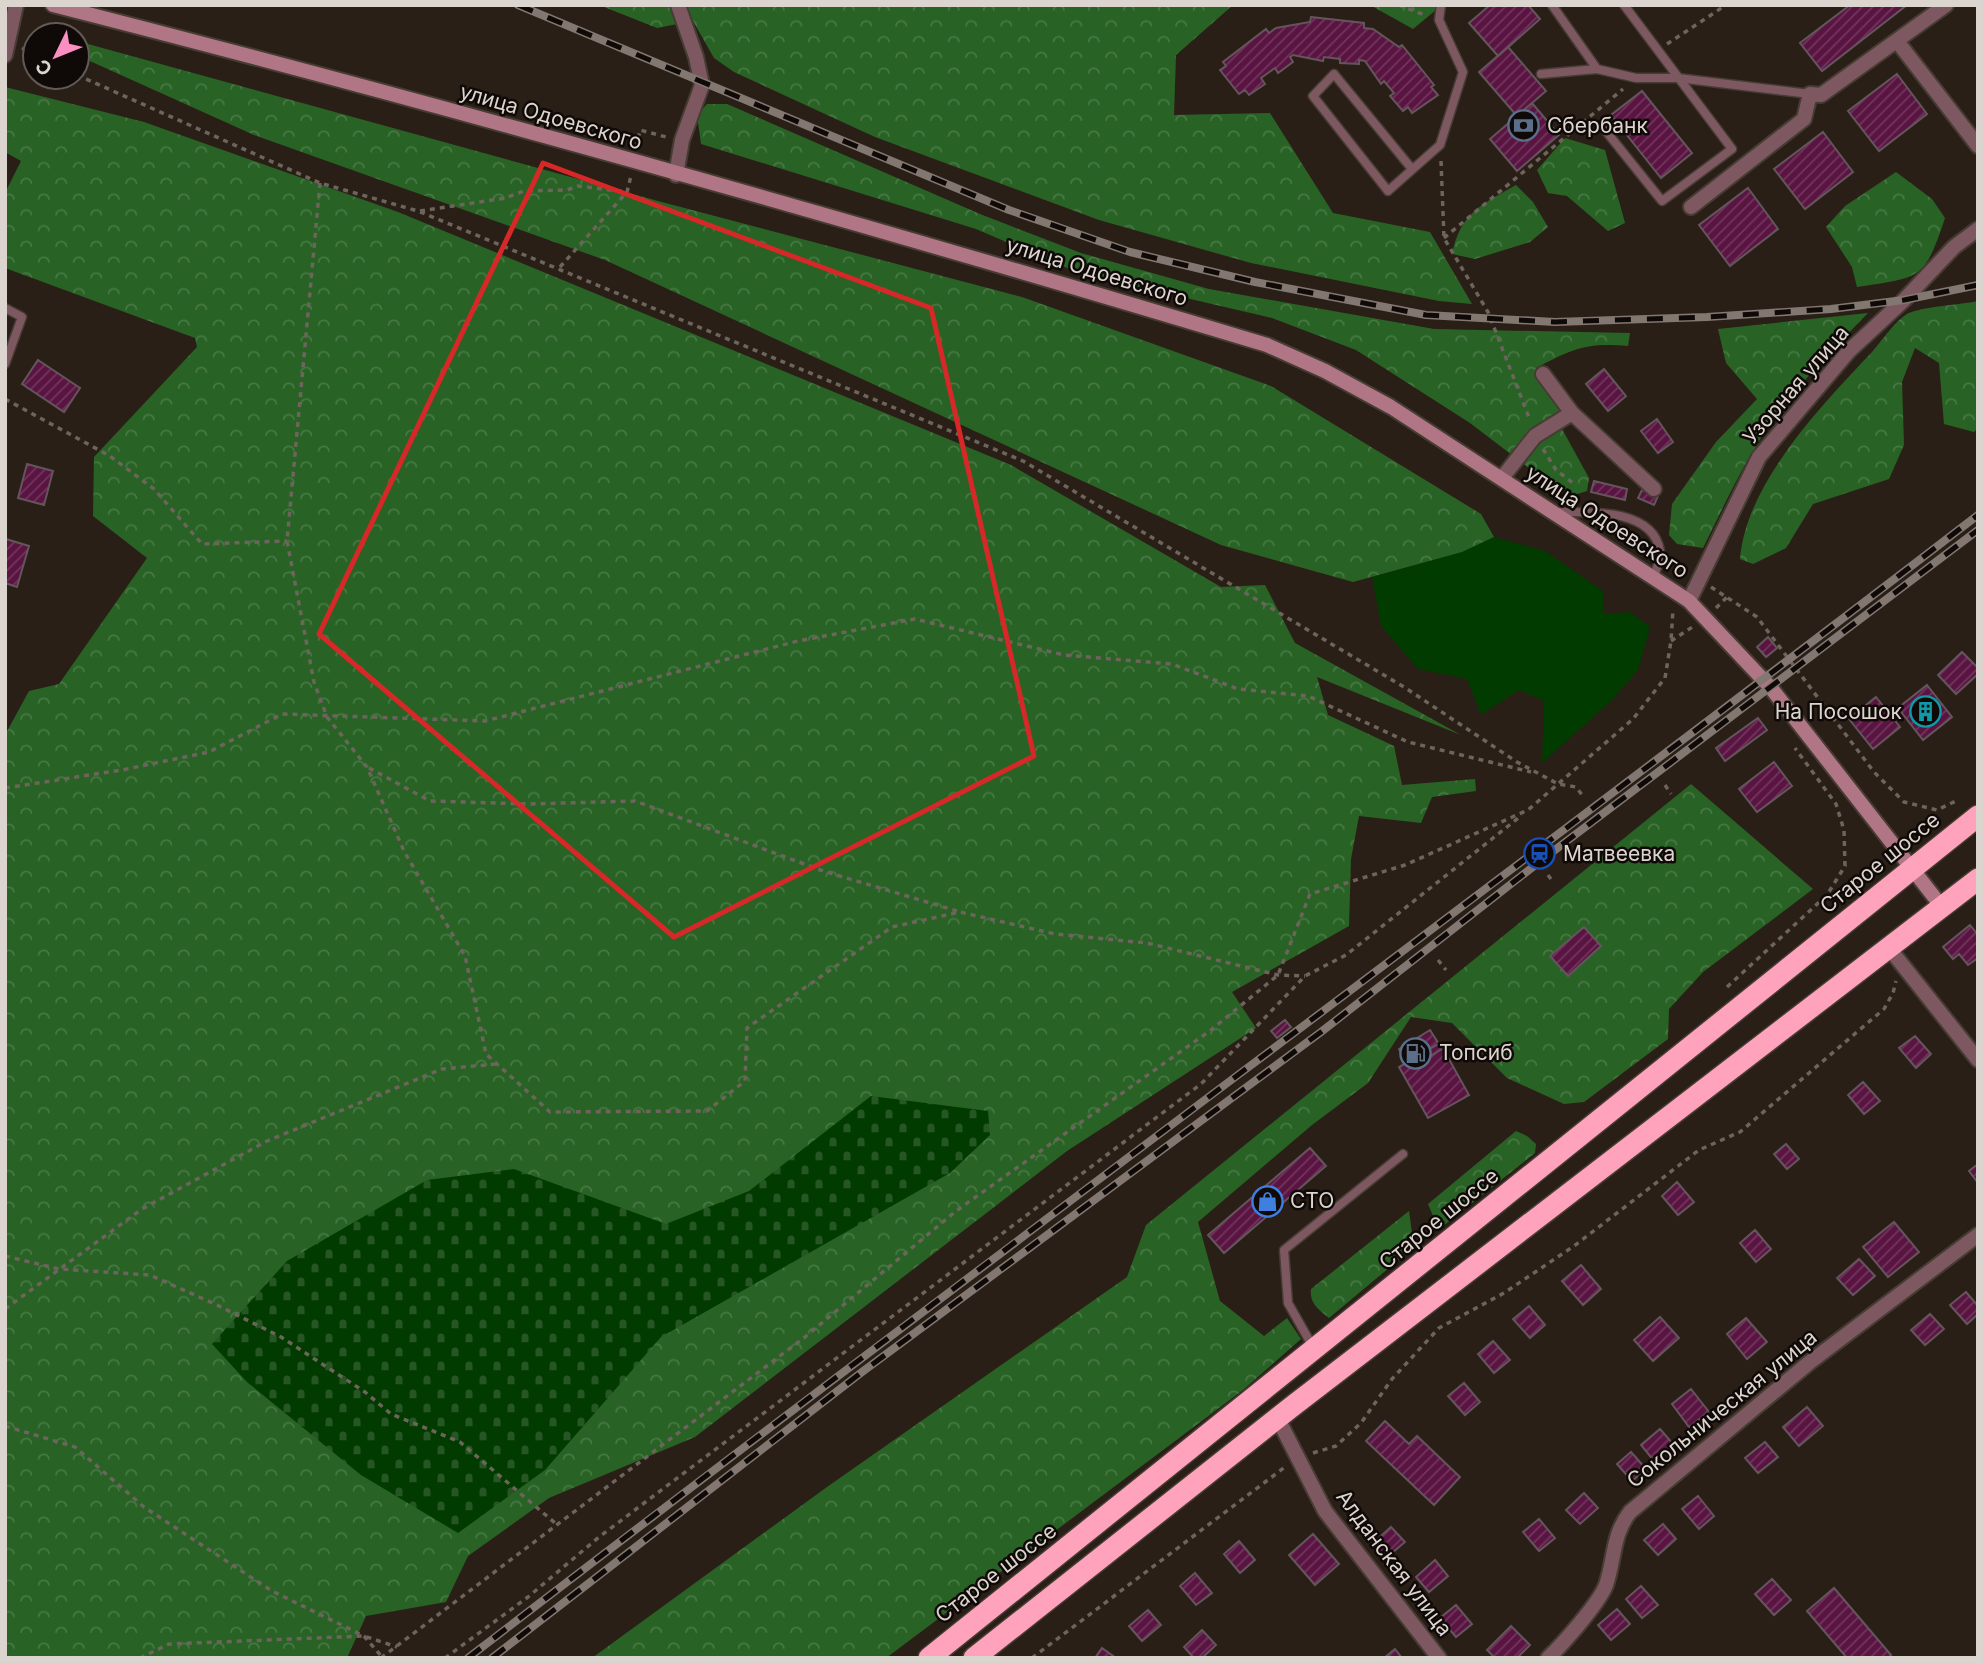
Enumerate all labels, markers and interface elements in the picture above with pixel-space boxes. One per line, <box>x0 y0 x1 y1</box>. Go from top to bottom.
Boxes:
north arrow <box>21 21 91 91</box>
text: С <box>31 54 57 80</box>
street label: улица Одоевского <box>457 79 645 155</box>
bank icon: Сбербанк <box>1507 109 1541 143</box>
place label: Сбербанк <box>1547 113 1649 138</box>
street label: улица Одоевского <box>1003 232 1191 311</box>
street label: Узорная улица <box>1737 320 1854 449</box>
street label: улица Одоевского <box>1521 460 1693 583</box>
building icon: На Посошок <box>1908 695 1942 729</box>
place label: На Посошок <box>1775 699 1903 724</box>
street label: Старое шоссе <box>1815 807 1945 918</box>
station icon: Матвеевка <box>1523 837 1557 871</box>
place label: Матвеевка <box>1563 841 1675 866</box>
fuel station icon: Топсиб <box>1399 1036 1433 1070</box>
place label: Топсиб <box>1439 1040 1513 1065</box>
street label: Старое шоссе <box>1374 1163 1504 1274</box>
shop icon: СТО <box>1250 1184 1284 1218</box>
place label: СТО <box>1290 1188 1334 1213</box>
street label: Сокольническая улица <box>1622 1324 1822 1493</box>
street label: Алданская улица <box>1331 1485 1457 1641</box>
street label: Старое шоссе <box>930 1518 1061 1628</box>

